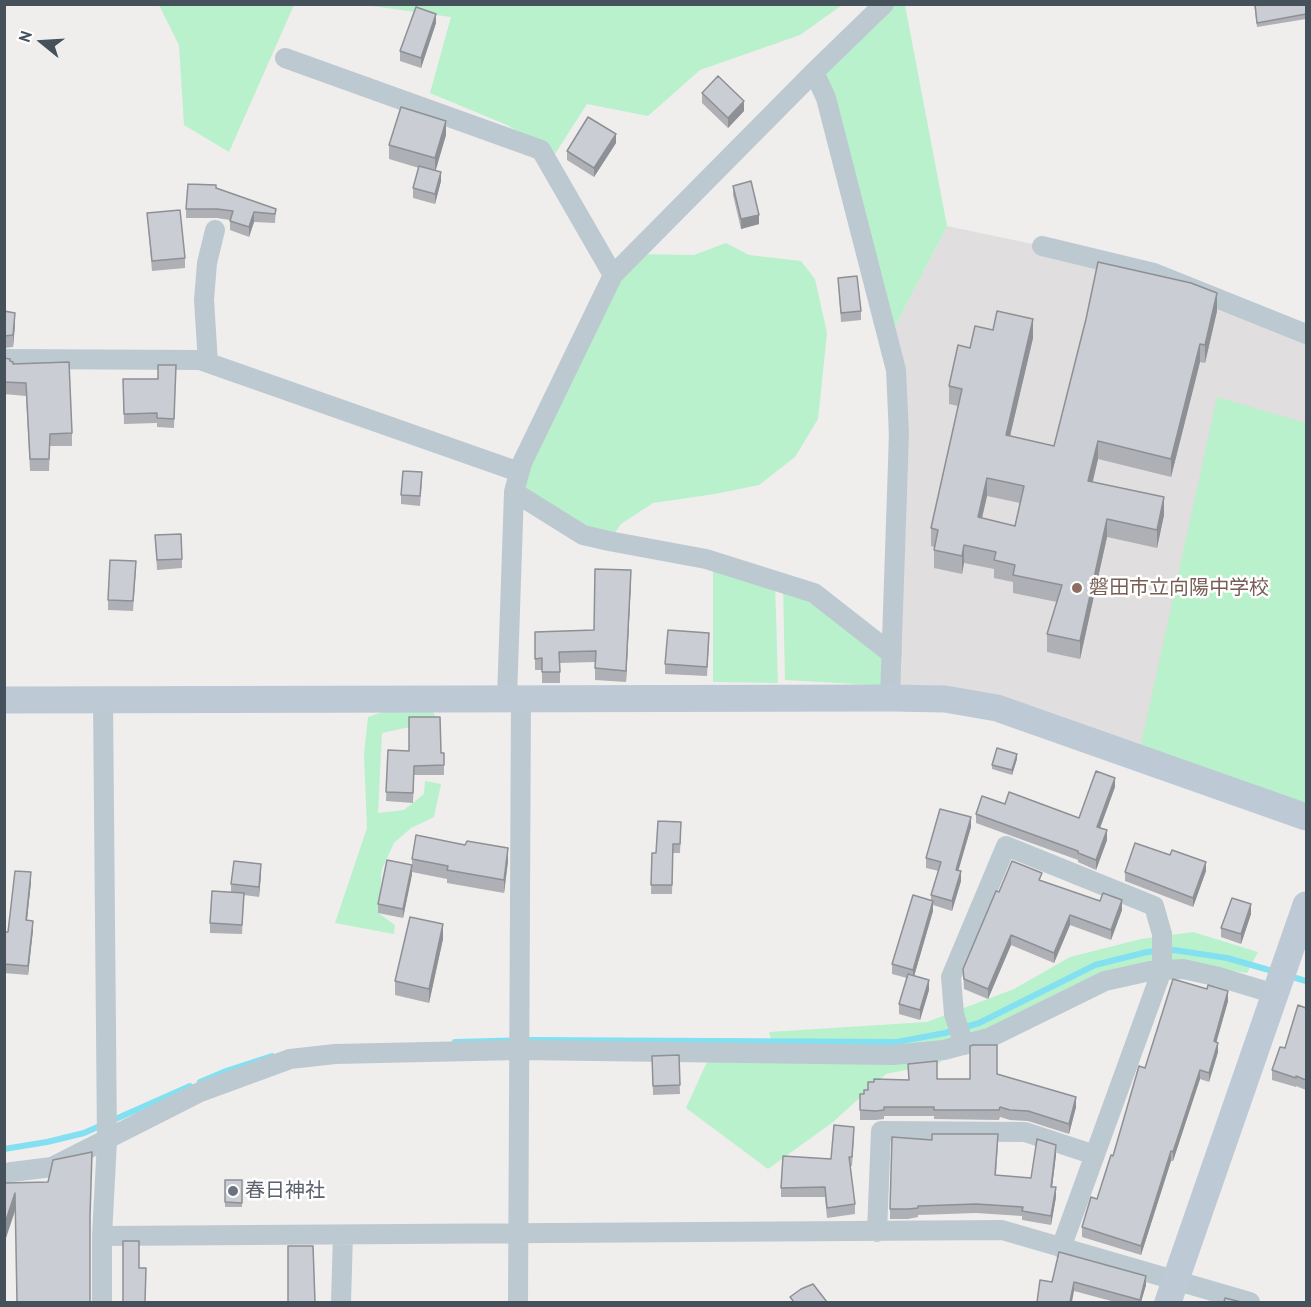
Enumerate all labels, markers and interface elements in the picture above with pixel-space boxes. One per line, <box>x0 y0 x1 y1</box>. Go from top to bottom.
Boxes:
north arrow <box>12 12 72 72</box>
text: N <box>14 28 36 45</box>
place label: 磐田市立向陽中学校 <box>1089 576 1269 600</box>
marker: 磐田市立向陽中学校 <box>1070 581 1084 595</box>
place label: 春日神社 <box>245 1179 325 1203</box>
marker: 春日神社 <box>226 1184 240 1198</box>

